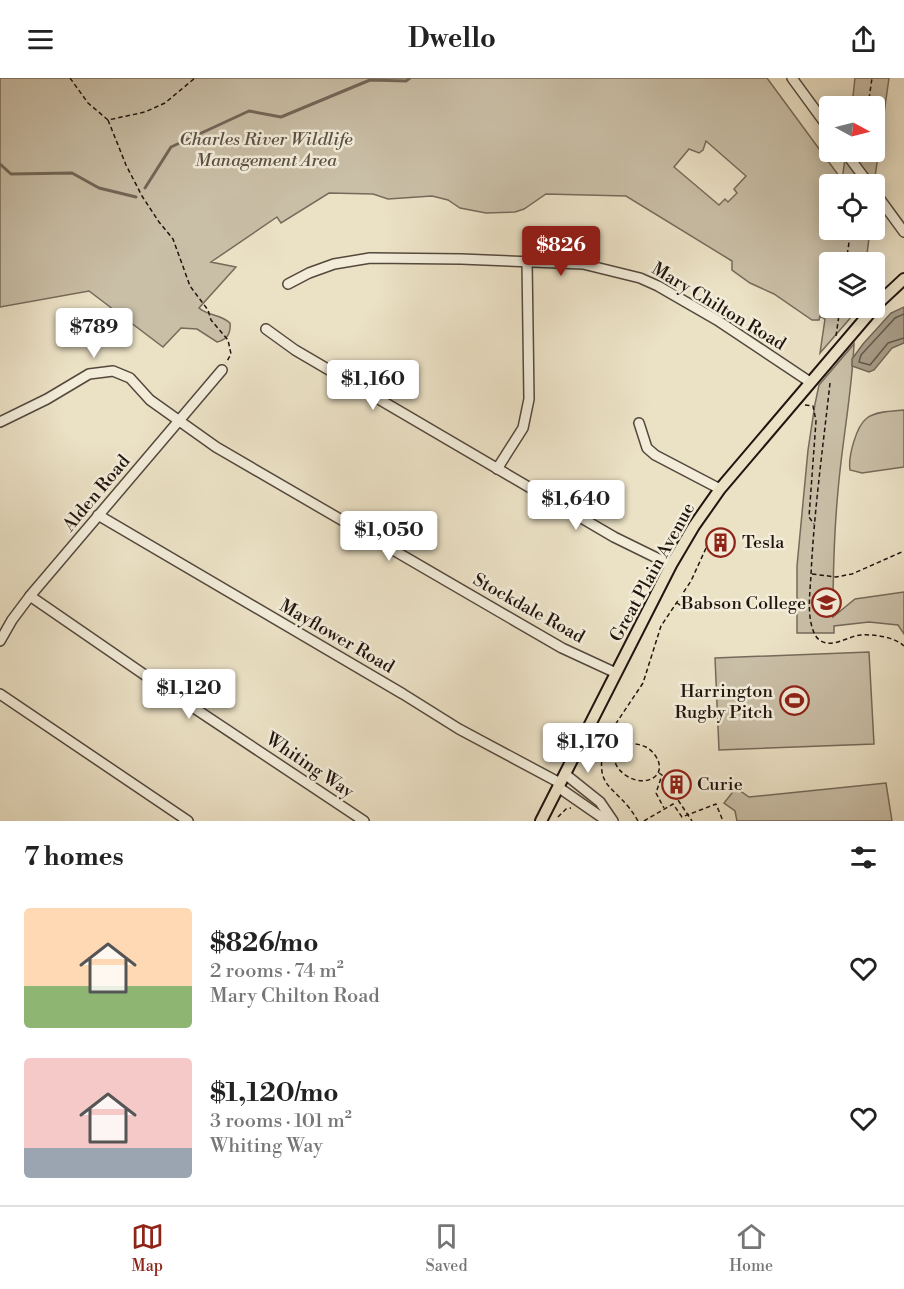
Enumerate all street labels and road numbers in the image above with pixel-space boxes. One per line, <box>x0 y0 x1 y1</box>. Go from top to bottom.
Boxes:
street label: Mary Chilton Road <box>647 257 791 356</box>
street label: Alden Road <box>57 450 136 537</box>
street label: Great Plain Avenue <box>605 499 700 646</box>
street label: Stockdale Road <box>469 568 589 649</box>
street label: Mayflower Road <box>275 594 399 679</box>
street label: Whiting Way <box>260 727 359 804</box>

